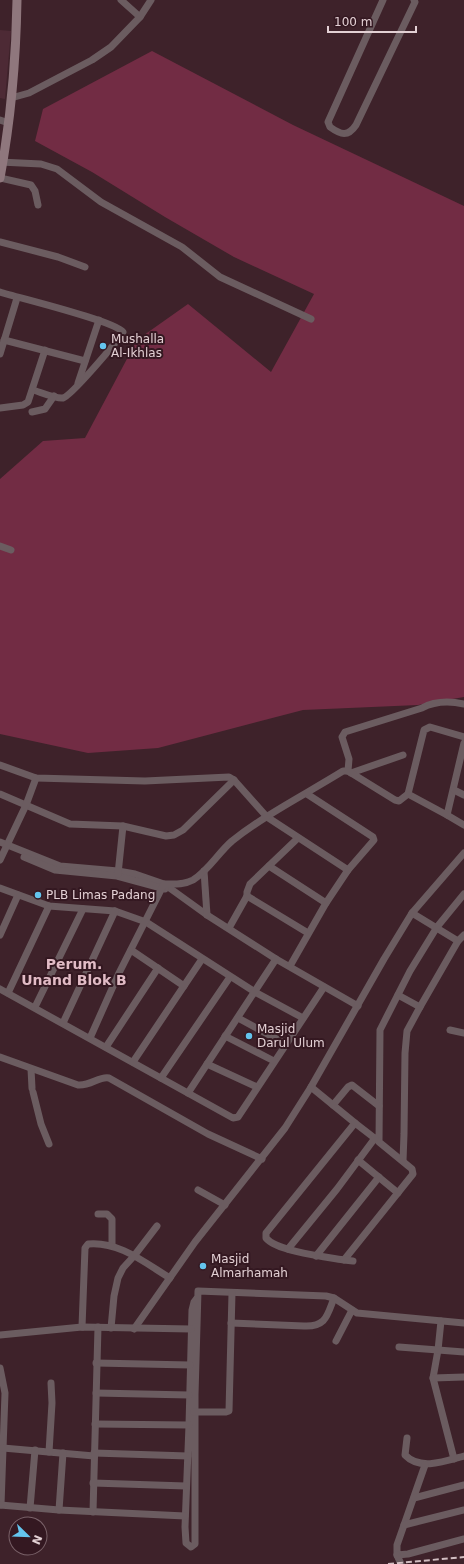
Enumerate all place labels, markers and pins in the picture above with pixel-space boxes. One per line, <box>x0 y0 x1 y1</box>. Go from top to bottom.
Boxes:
place label: Mushalla Al-Ikhlas <box>111 332 164 360</box>
marker: Mushalla Al-Ikhlas <box>98 341 108 351</box>
place label: PLB Limas Padang <box>46 888 155 902</box>
marker: PLB Limas Padang <box>33 890 43 900</box>
place label: Masjid Darul Ulum <box>257 1022 325 1050</box>
marker: Masjid Darul Ulum <box>244 1031 254 1041</box>
place label: Masjid Almarhamah <box>211 1252 288 1280</box>
marker: Masjid Almarhamah <box>198 1261 208 1271</box>

